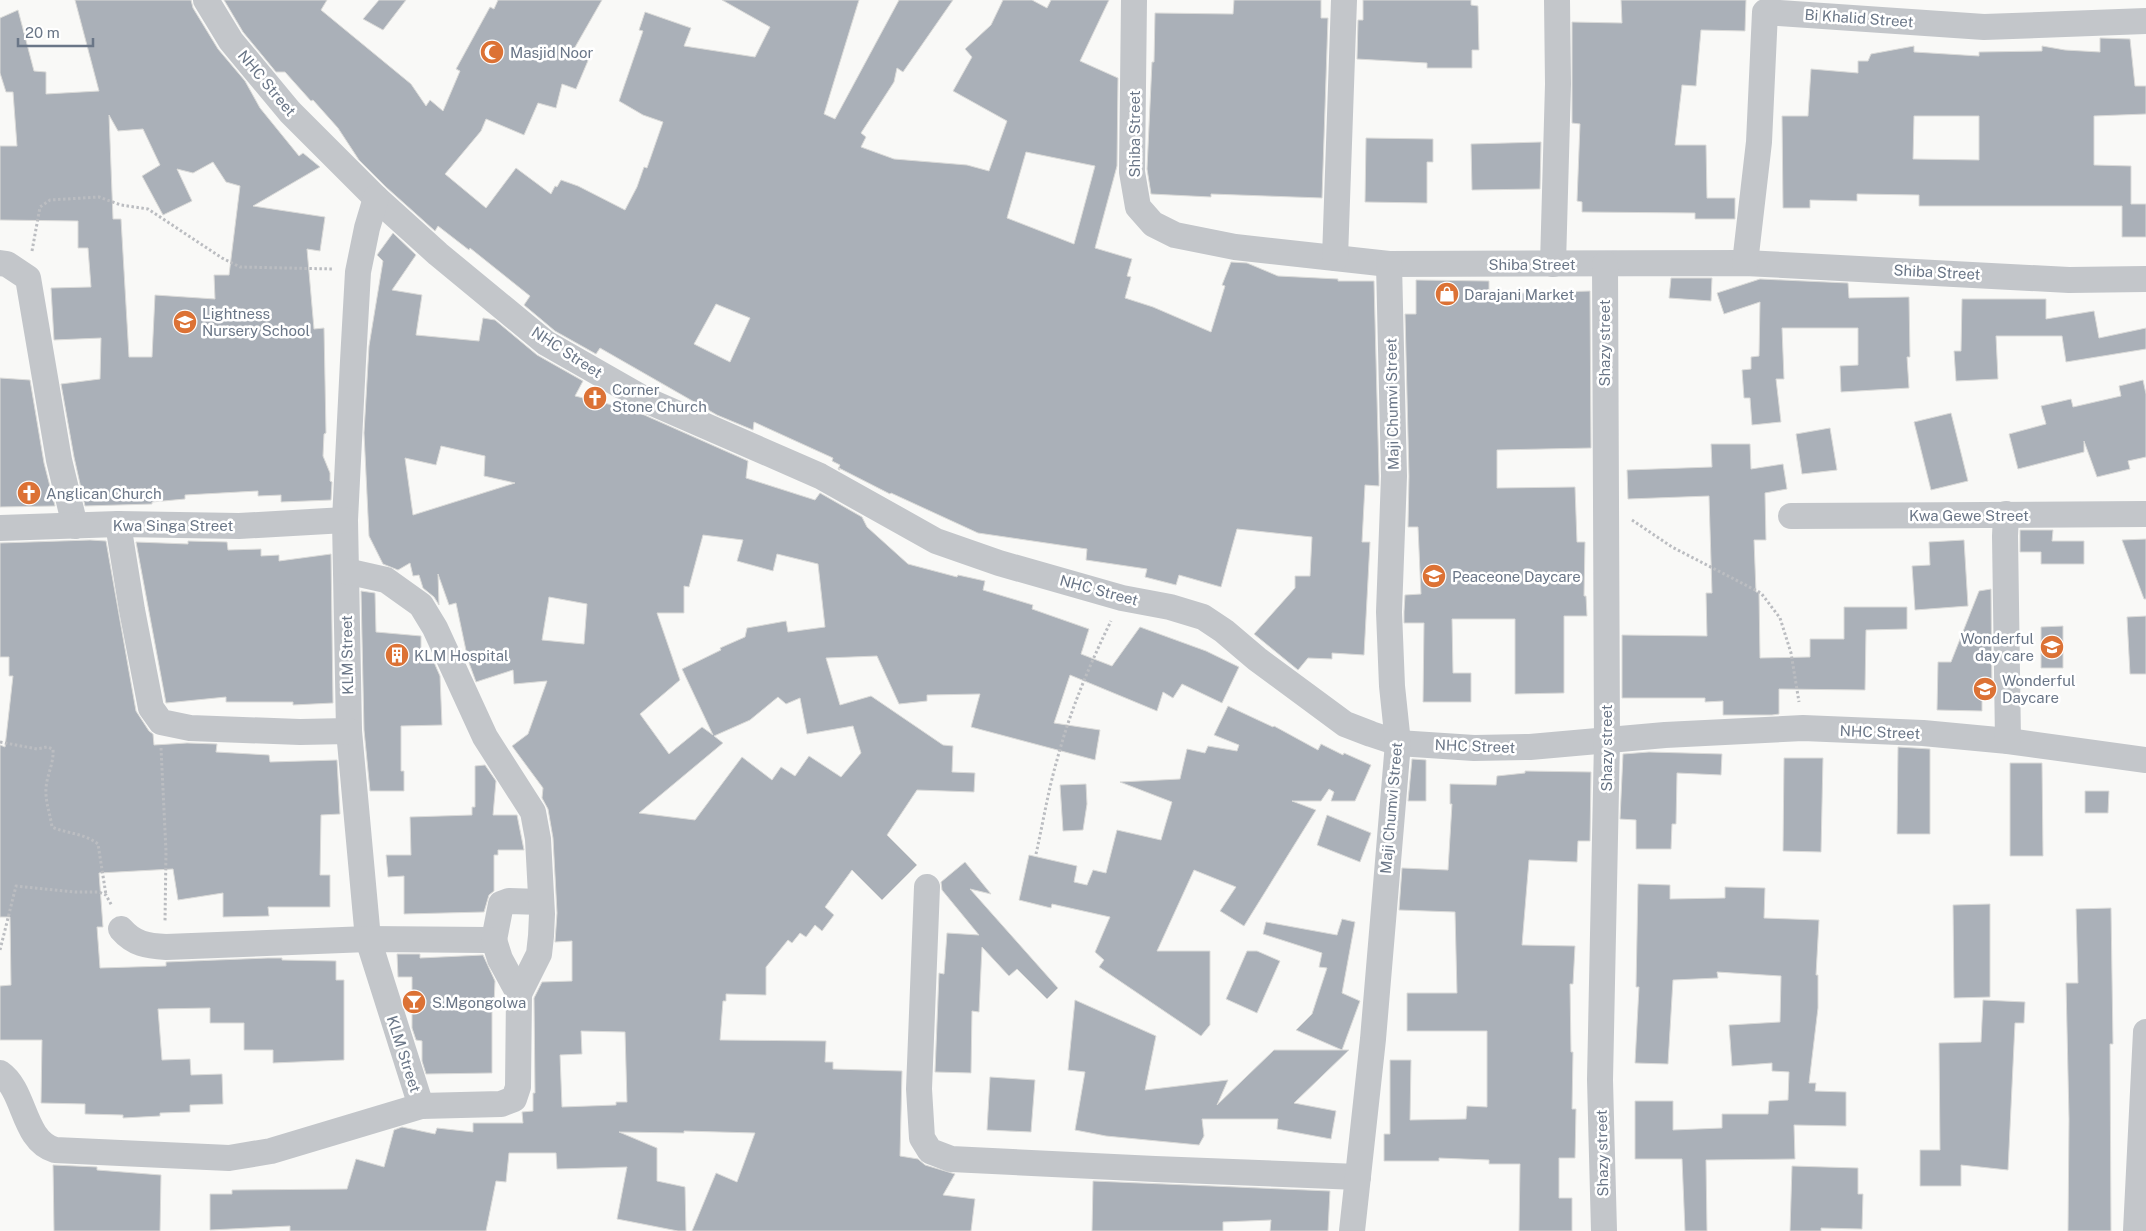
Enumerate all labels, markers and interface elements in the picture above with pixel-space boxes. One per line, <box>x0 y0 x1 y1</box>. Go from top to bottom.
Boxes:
street label: Bi Khalid Street <box>1804 6 1914 30</box>
scale bar <box>18 15 92 47</box>
text: 20 m <box>25 24 60 41</box>
mosque icon: Masjid Noor <box>479 39 505 65</box>
place label: Masjid Noor <box>510 44 594 61</box>
street label: NHC Street <box>235 47 300 119</box>
street label: Shiba Street <box>1126 90 1143 178</box>
street label: Shiba Street <box>1488 256 1576 273</box>
street label: Shiba Street <box>1893 261 1981 283</box>
shop icon: Darajani Market <box>1434 281 1460 307</box>
place label: Darajani Market <box>1464 286 1574 303</box>
street label: Shazy street <box>1596 299 1613 387</box>
place label: Lightness Nursery School <box>202 305 310 339</box>
school or university icon: Lightness Nursery School <box>172 309 198 335</box>
street label: NHC Street <box>529 323 606 381</box>
street label: Maji Chumvi Street <box>1382 338 1402 470</box>
place label: Corner Stone Church <box>612 381 707 415</box>
church icon: Corner Stone Church <box>582 385 608 411</box>
church icon: Anglican Church <box>16 480 42 506</box>
place label: Anglican Church <box>46 485 162 502</box>
street label: Kwa Gewe Street <box>1909 507 2029 524</box>
street label: Kwa Singa Street <box>113 517 233 534</box>
school or university icon: Peaceone Daycare <box>1421 563 1447 589</box>
place label: Peaceone Daycare <box>1452 568 1581 585</box>
street label: NHC Street <box>1058 571 1140 609</box>
street label: KLM Street <box>338 615 356 695</box>
place label: Wonderful day care <box>1961 630 2034 664</box>
school or university icon: Wonderful day care <box>2039 634 2065 660</box>
building icon: KLM Hospital <box>384 642 410 668</box>
place label: KLM Hospital <box>414 647 509 664</box>
place label: Wonderful Daycare <box>2002 672 2076 706</box>
school or university icon: Wonderful Daycare <box>1972 676 1998 702</box>
street label: Shazy street <box>1598 704 1615 792</box>
street label: NHC Street <box>1839 722 1921 742</box>
street label: NHC Street <box>1434 736 1516 756</box>
street label: Maji Chumvi Street <box>1377 741 1405 875</box>
bar icon: S.Mgongolwa <box>401 989 427 1015</box>
place label: S.Mgongolwa <box>432 994 526 1011</box>
street label: KLM Street <box>384 1014 424 1095</box>
street label: Shazy street <box>1593 1109 1611 1197</box>

